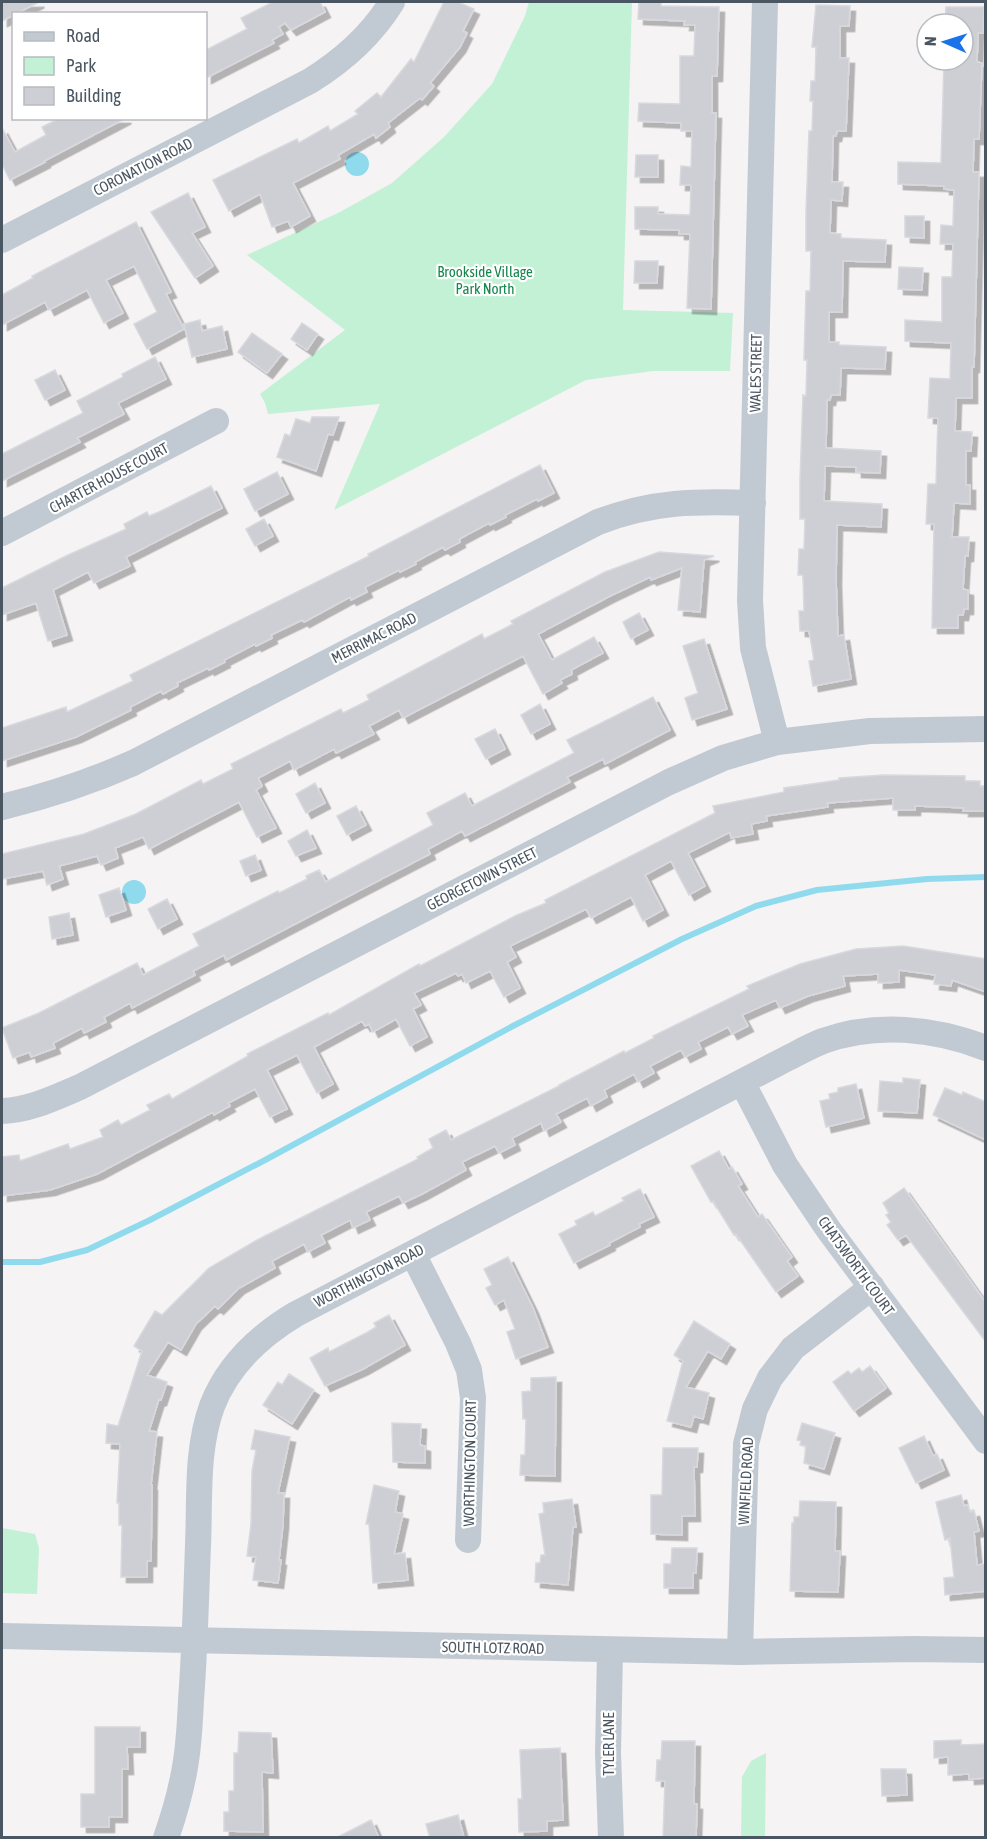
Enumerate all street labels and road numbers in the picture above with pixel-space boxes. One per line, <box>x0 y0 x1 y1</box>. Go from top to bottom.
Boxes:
street label: CORONATION ROAD <box>90 134 195 199</box>
street label: WALES STREET <box>746 333 765 412</box>
street label: CHARTER HOUSE COURT <box>46 439 171 516</box>
street label: MERRIMAC ROAD <box>328 609 419 666</box>
street label: GEORGETOWN STREET <box>424 843 540 914</box>
street label: CHATSWORTH COURT <box>815 1213 898 1319</box>
street label: WORTHINGTON ROAD <box>311 1241 426 1311</box>
street label: WORTHINGTON COURT <box>460 1399 479 1527</box>
street label: WINFIELD ROAD <box>735 1437 756 1525</box>
street label: SOUTH LOTZ ROAD <box>442 1638 544 1657</box>
street label: TYLER LANE <box>600 1712 617 1776</box>

